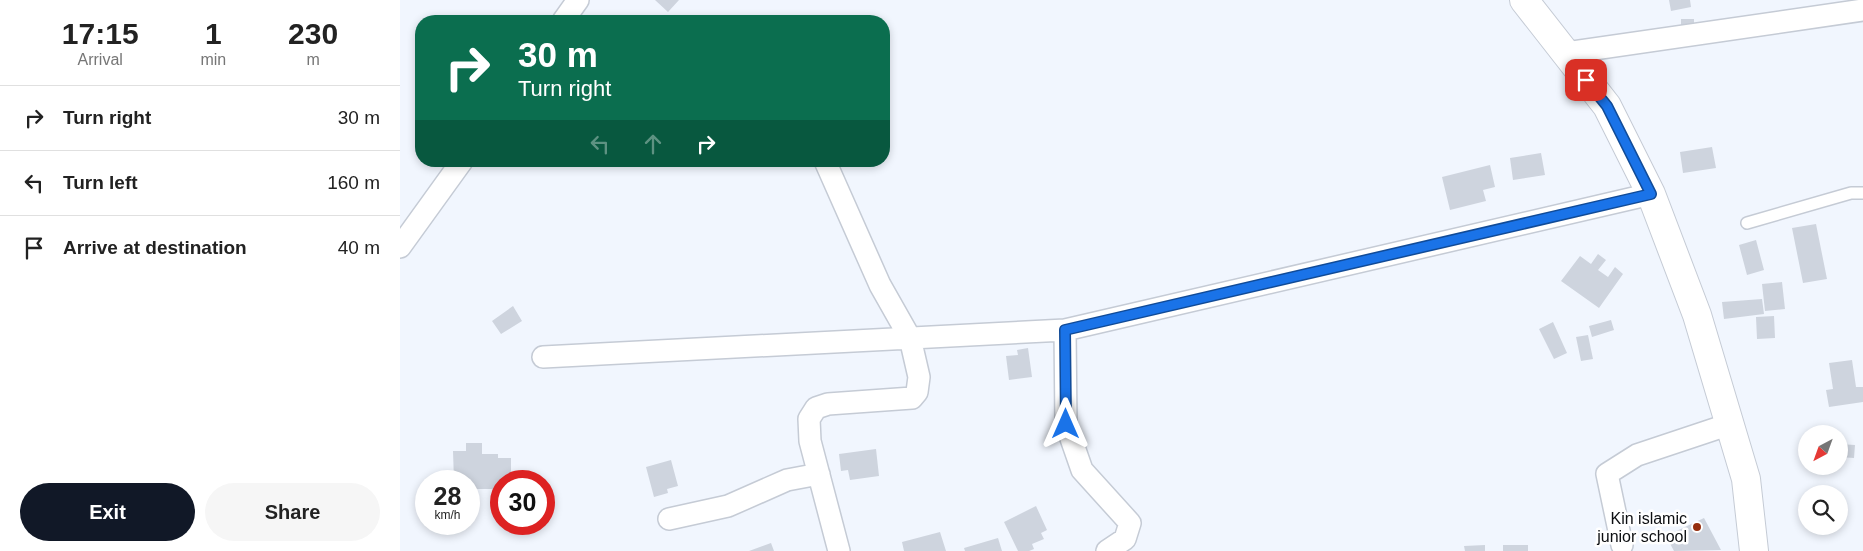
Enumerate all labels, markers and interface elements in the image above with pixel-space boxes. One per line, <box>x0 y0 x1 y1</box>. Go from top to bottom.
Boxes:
text: 17:15 <box>62 17 139 50</box>
text: 1 <box>205 17 222 50</box>
text: 230 <box>288 17 338 50</box>
icon: right <box>435 35 500 100</box>
text: 30 m <box>518 35 598 74</box>
text: Arrival <box>78 51 123 68</box>
text: min <box>200 51 226 68</box>
text: m <box>306 51 320 68</box>
pin <box>1565 59 1607 101</box>
icon: arrive <box>1572 66 1600 94</box>
text: Turn right <box>518 76 611 101</box>
icon: right <box>20 104 48 132</box>
text: Turn right <box>63 107 151 128</box>
text: 30 m <box>338 107 380 128</box>
icon: left <box>586 130 614 158</box>
icon: ahead <box>639 130 667 158</box>
icon: right <box>692 130 720 158</box>
icon: left <box>20 169 48 197</box>
text: Turn left <box>63 172 138 193</box>
text: 160 m <box>327 172 380 193</box>
icon: arrive <box>20 234 48 262</box>
text: Arrive at destination <box>63 237 247 258</box>
text: 40 m <box>338 237 380 258</box>
position arrow <box>1039 397 1091 449</box>
north arrow <box>1798 425 1848 475</box>
map controls <box>1798 425 1848 535</box>
speed limit sign: 30 <box>490 470 555 535</box>
text: 28 <box>434 482 461 510</box>
button: Exit <box>20 483 195 541</box>
button: Share <box>205 483 380 541</box>
button: search <box>1798 485 1848 535</box>
text: km/h <box>434 508 461 522</box>
place label: Kin islamic junior school <box>1596 510 1687 545</box>
marker: Kin islamic junior school <box>1691 521 1703 533</box>

